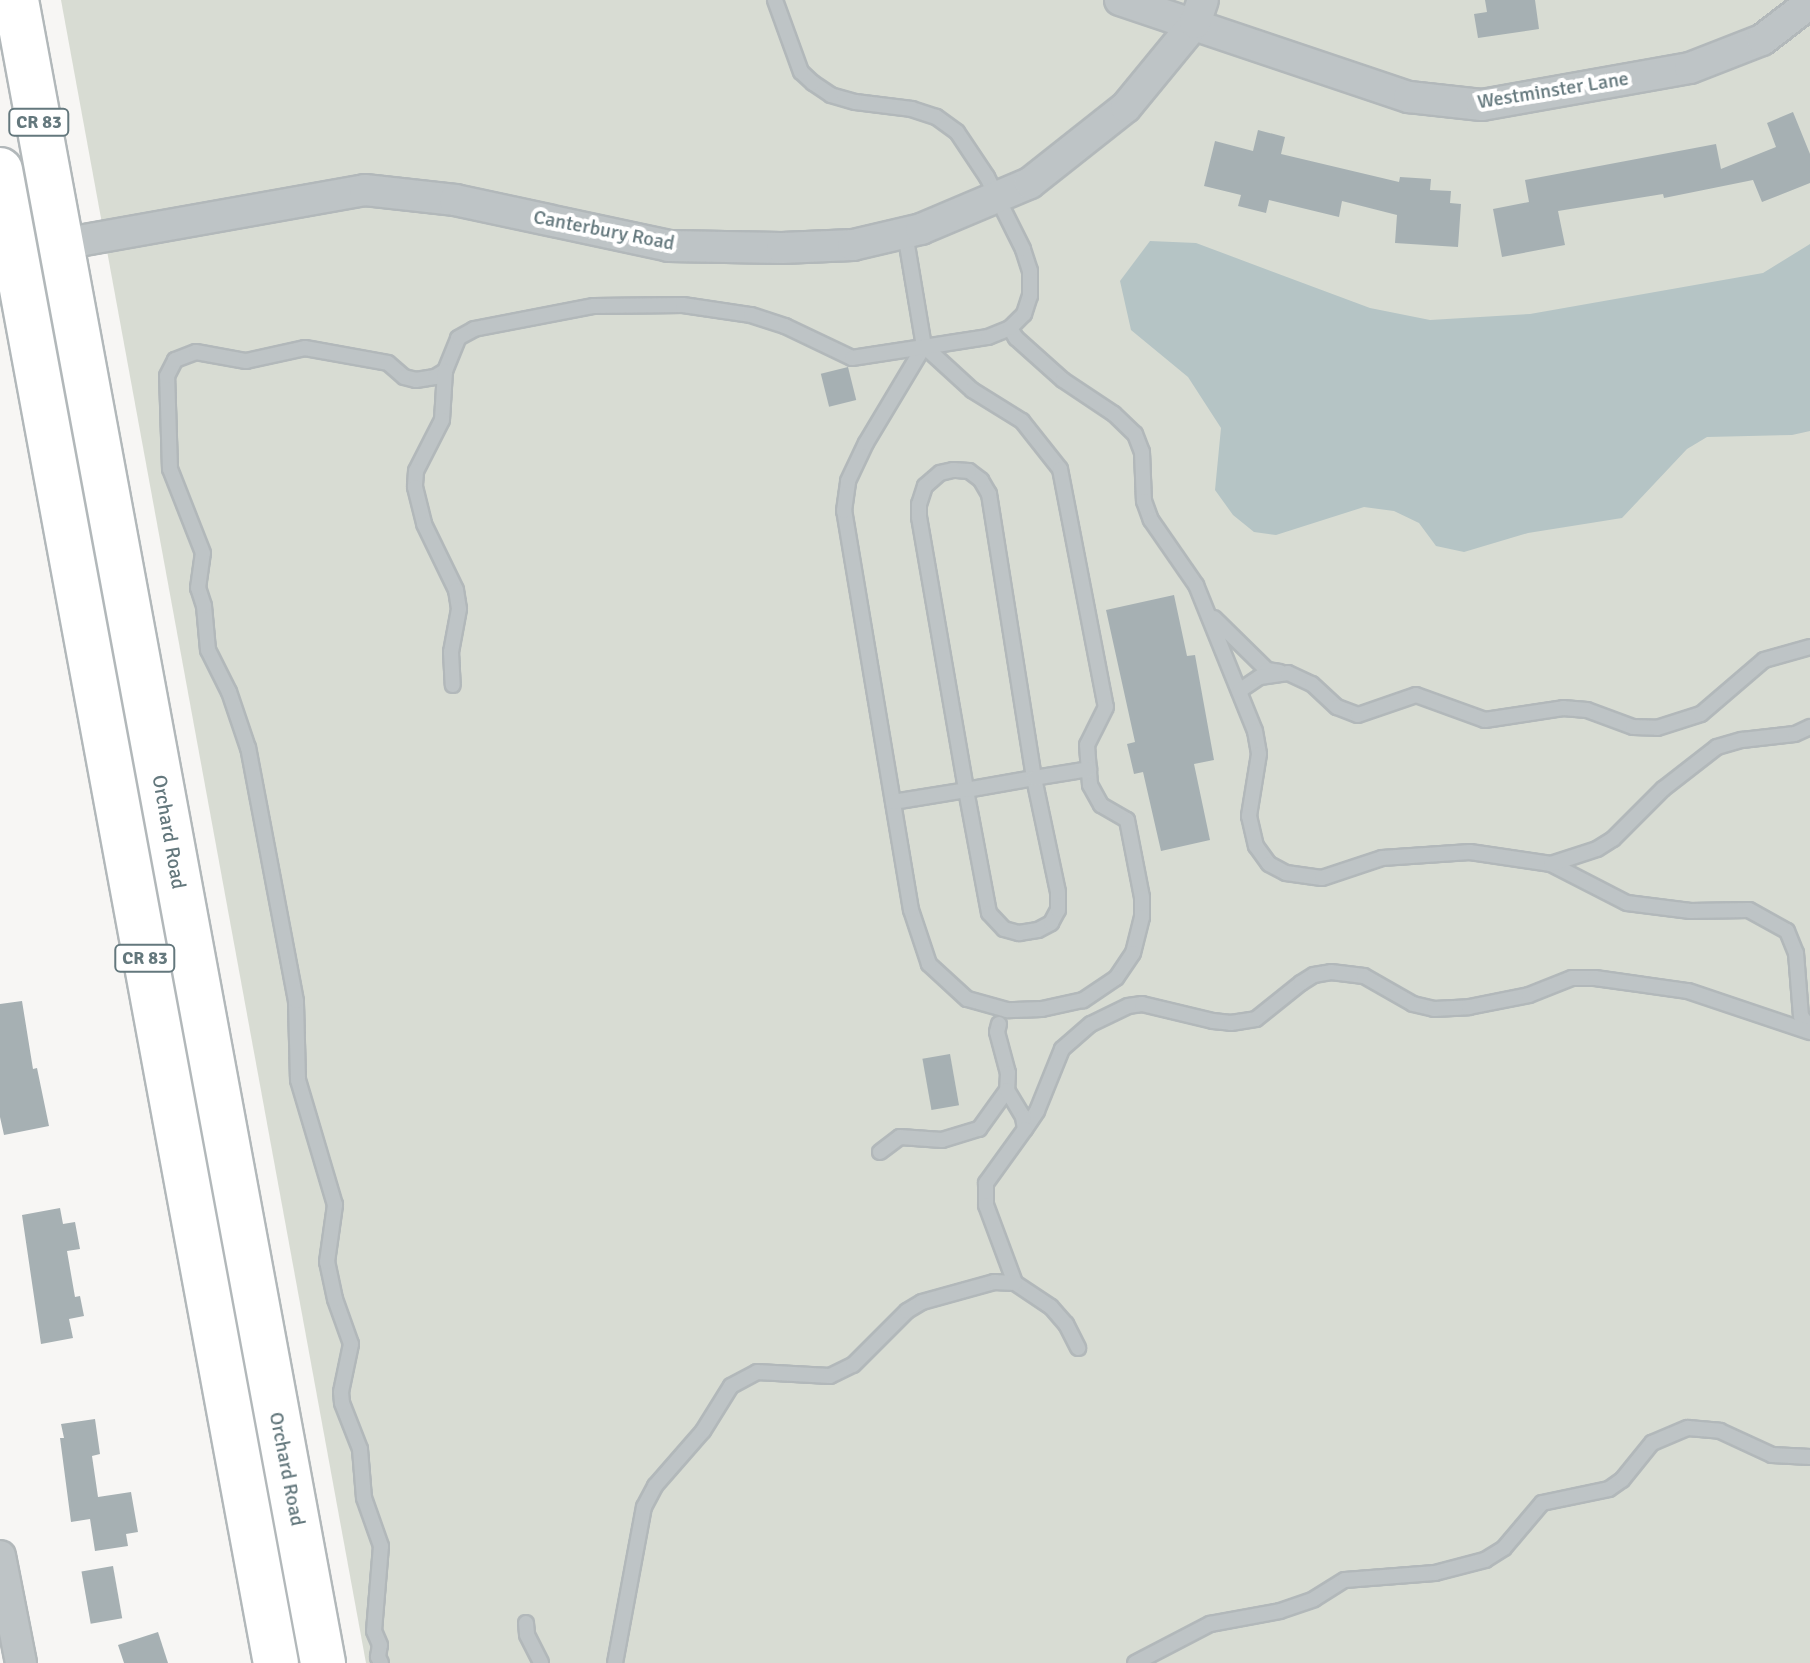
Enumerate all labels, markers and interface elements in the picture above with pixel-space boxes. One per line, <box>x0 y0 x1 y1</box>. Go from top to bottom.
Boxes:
street label: Westminster Lane <box>1476 66 1630 114</box>
road number: CR 83 <box>7 108 71 136</box>
street label: Canterbury Road <box>531 205 677 255</box>
street label: Orchard Road <box>147 773 191 891</box>
road number: CR 83 <box>113 944 177 972</box>
street label: Orchard Road <box>264 1410 310 1528</box>

